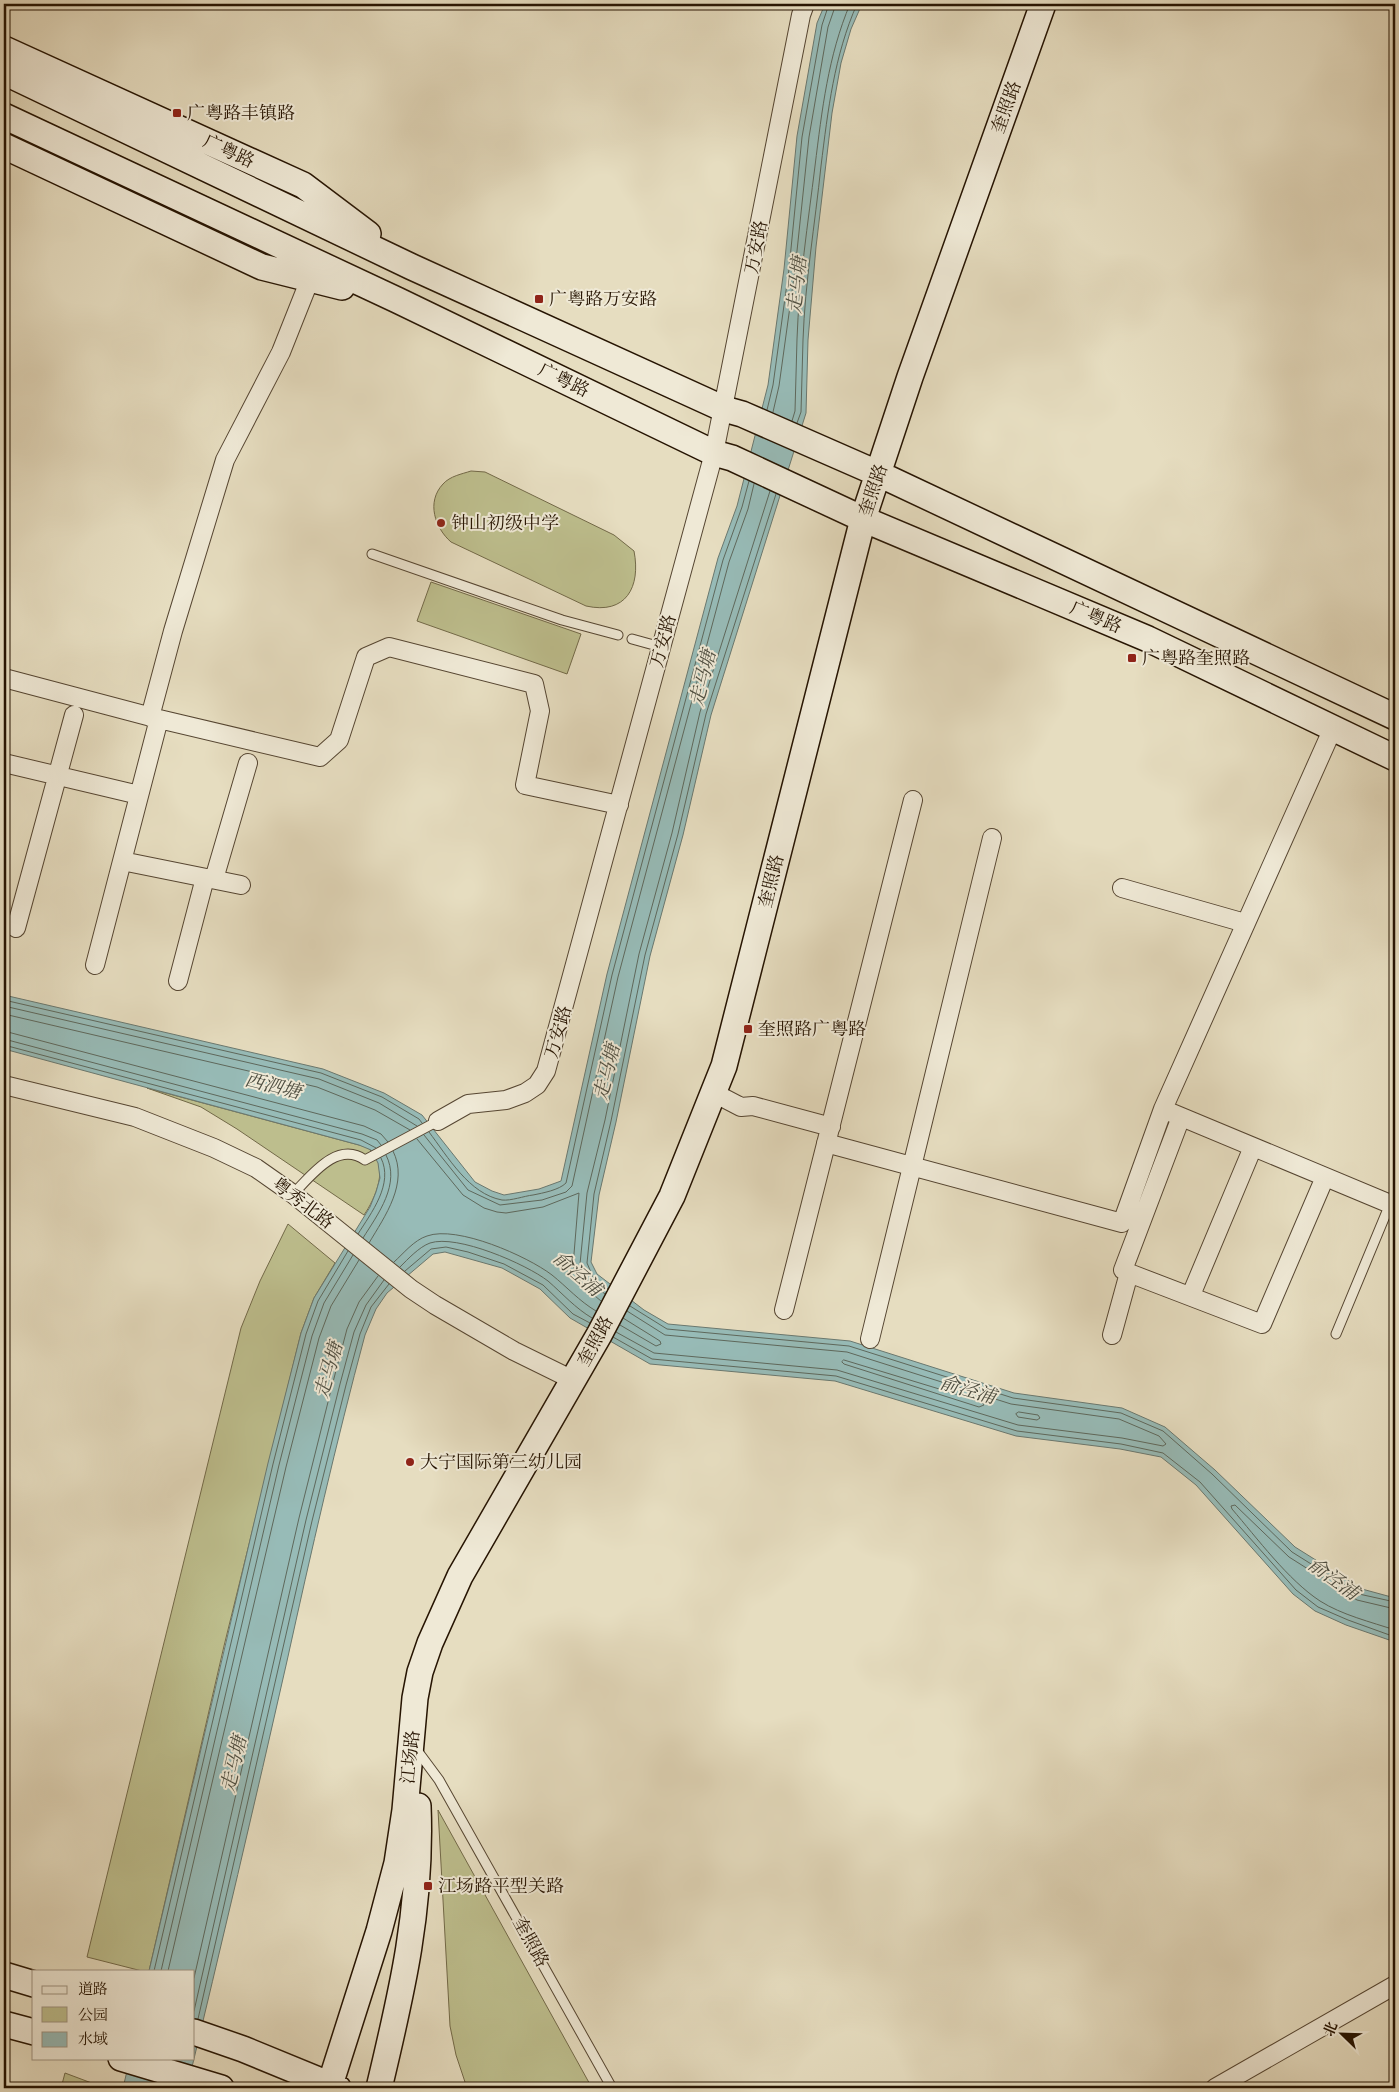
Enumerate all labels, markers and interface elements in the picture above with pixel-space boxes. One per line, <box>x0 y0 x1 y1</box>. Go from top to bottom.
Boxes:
street label: 奎照路 <box>985 78 1027 137</box>
place label: 广粤路丰镇路 <box>187 101 295 126</box>
marker: 广粤路丰镇路 <box>171 107 183 119</box>
street label: 广粤路 <box>199 129 259 174</box>
street label: 万安路 <box>739 218 774 276</box>
water label: 走马塘 <box>781 252 813 315</box>
place label: 广粤路万安路 <box>549 287 657 312</box>
marker: 广粤路万安路 <box>533 293 545 305</box>
street label: 广粤路 <box>534 357 594 404</box>
street label: 奎照路 <box>853 461 894 520</box>
place label: 钟山初级中学 <box>451 511 559 536</box>
marker: 钟山初级中学 <box>435 517 447 529</box>
street label: 广粤路 <box>1066 595 1126 640</box>
street label: 万安路 <box>644 612 683 670</box>
water label: 走马塘 <box>683 645 723 709</box>
place label: 广粤路奎照路 <box>1142 646 1250 671</box>
marker: 广粤路奎照路 <box>1126 652 1138 664</box>
street label: 奎照路 <box>753 852 790 910</box>
street label: 万安路 <box>539 1003 578 1062</box>
place label: 奎照路广粤路 <box>758 1017 866 1042</box>
marker: 奎照路广粤路 <box>742 1023 754 1035</box>
water label: 走马塘 <box>587 1039 627 1103</box>
water label: 西泗塘 <box>242 1066 306 1106</box>
street label: 粤秀北路 <box>266 1172 339 1235</box>
water label: 俞泾浦 <box>547 1245 610 1304</box>
street label: 奎照路 <box>571 1312 619 1371</box>
water label: 走马塘 <box>309 1336 350 1401</box>
water label: 俞泾浦 <box>937 1370 1002 1411</box>
place label: 大宁国际第三幼儿园 <box>420 1450 582 1475</box>
marker: 大宁国际第三幼儿园 <box>404 1456 416 1468</box>
water label: 俞泾浦 <box>1303 1552 1367 1608</box>
street label: 江场路 <box>395 1729 426 1785</box>
water label: 走马塘 <box>215 1731 254 1795</box>
place label: 江场路平型关路 <box>438 1874 564 1899</box>
marker: 江场路平型关路 <box>422 1880 434 1892</box>
street label: 奎照路 <box>507 1913 555 1972</box>
legend <box>32 1970 195 2060</box>
text: 道路 <box>78 1979 108 1999</box>
text: 公园 <box>78 2005 108 2025</box>
north arrow <box>1316 2010 1366 2060</box>
text: 北 <box>1319 2019 1342 2039</box>
text: 水域 <box>78 2029 108 2049</box>

